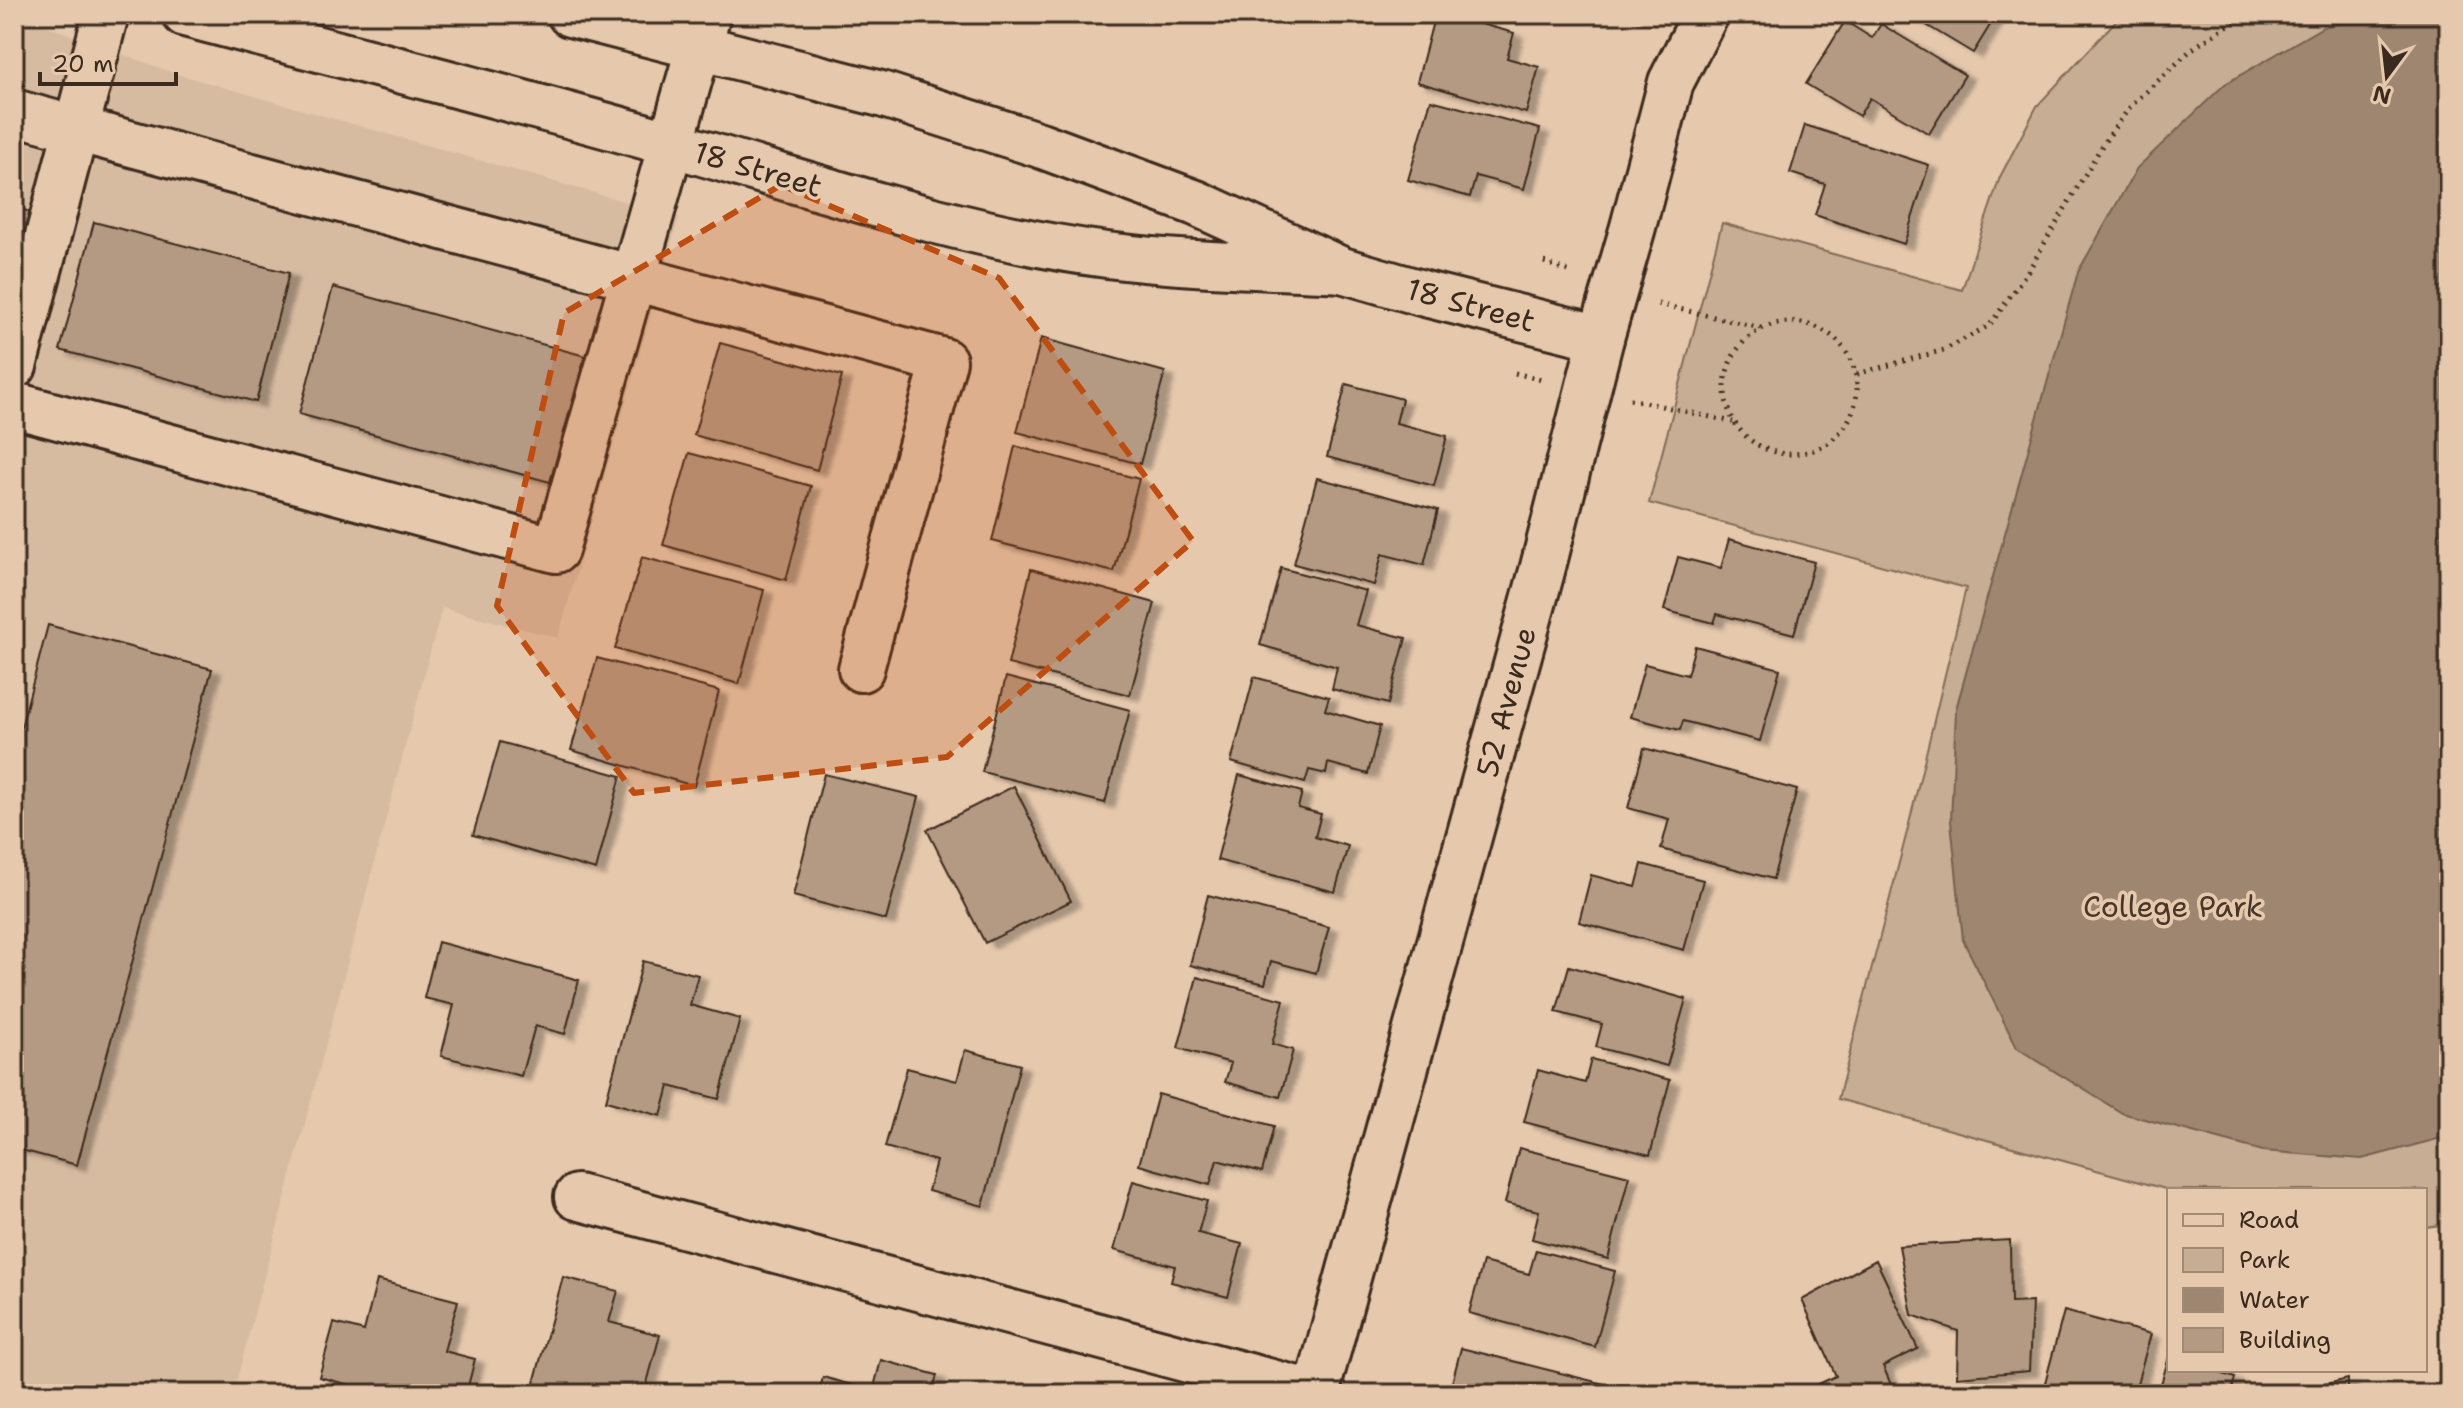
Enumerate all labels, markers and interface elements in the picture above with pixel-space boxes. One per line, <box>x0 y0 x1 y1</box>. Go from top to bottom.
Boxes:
scale bar <box>40 36 176 86</box>
north arrow <box>2347 36 2427 116</box>
text: 20 m <box>52 48 114 80</box>
text: N <box>2370 79 2394 111</box>
street label: 18 Street <box>689 131 827 207</box>
street label: 18 Street <box>1402 268 1540 342</box>
street label: 52 Avenue <box>1466 622 1546 782</box>
park label: College Park <box>2083 886 2263 927</box>
legend <box>2167 1188 2427 1372</box>
text: Road <box>2239 1204 2299 1236</box>
text: Park <box>2239 1244 2291 1276</box>
text: Water <box>2239 1284 2310 1316</box>
text: Building <box>2239 1324 2331 1356</box>

